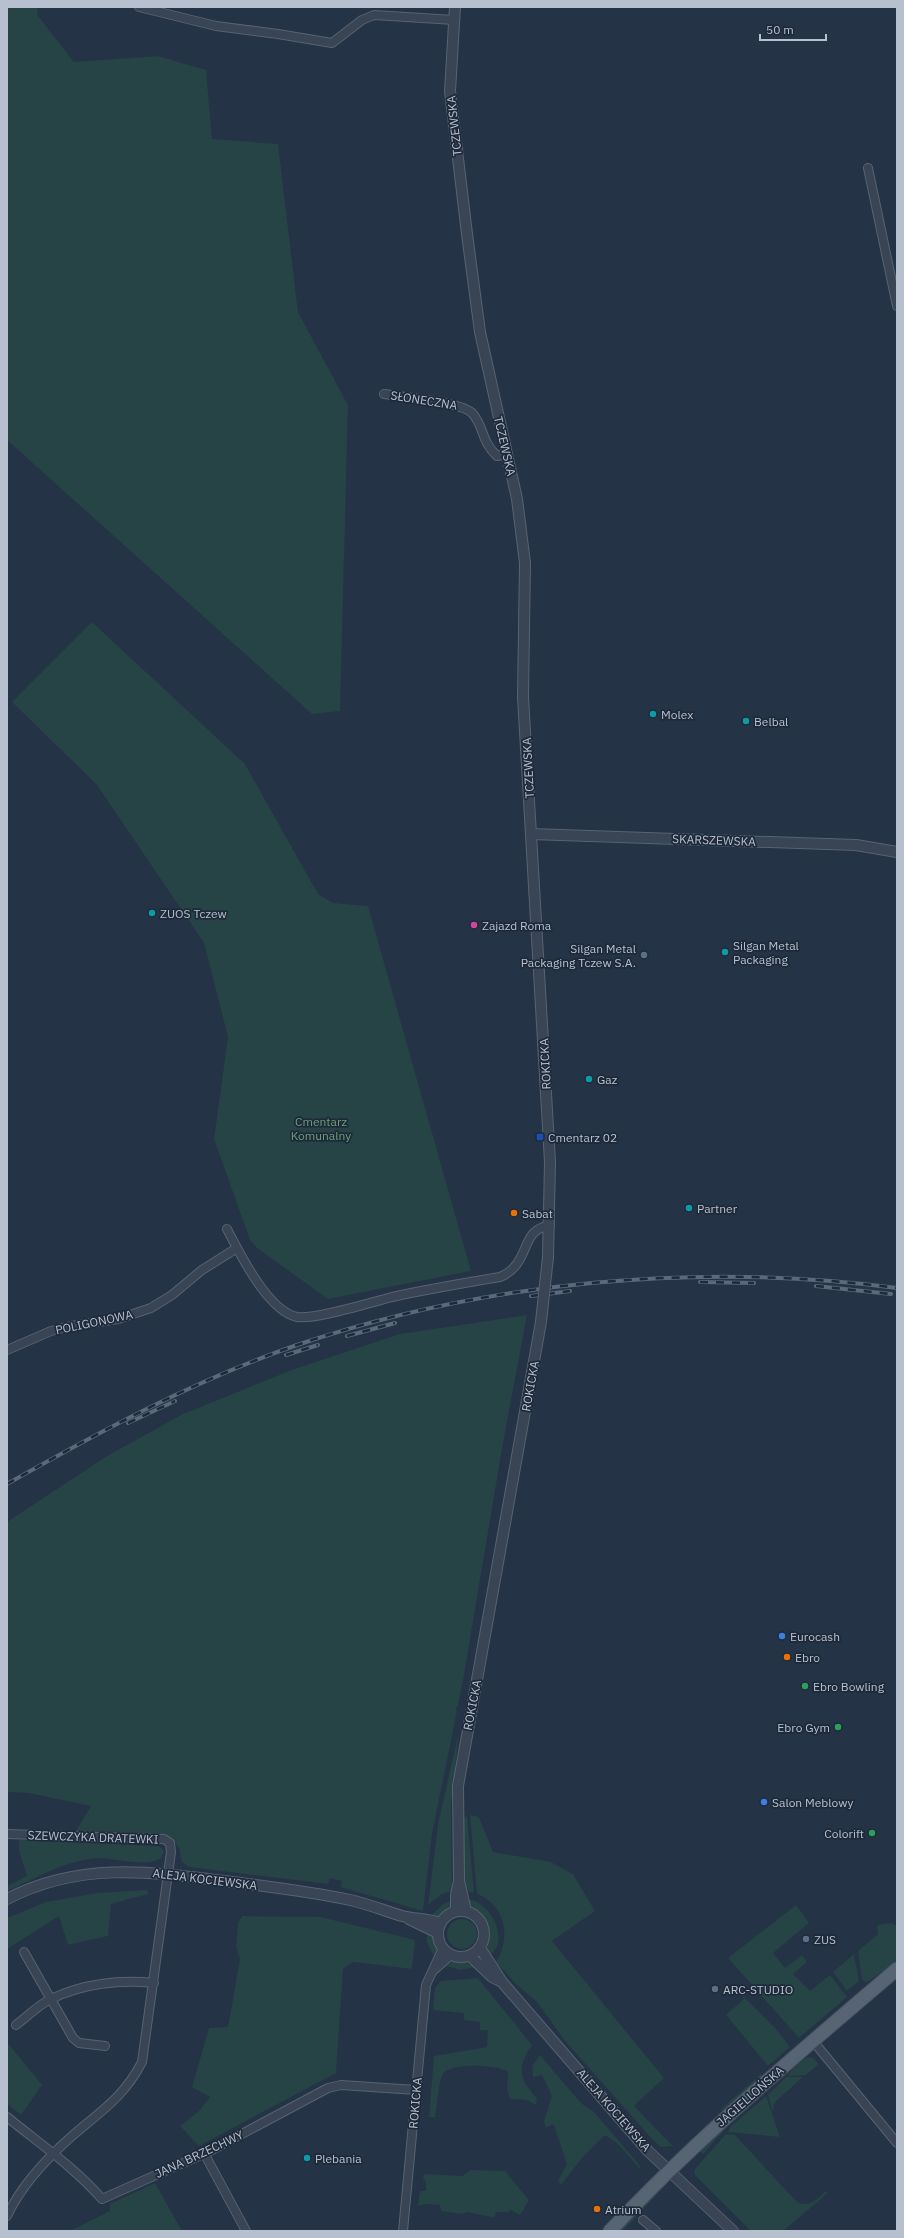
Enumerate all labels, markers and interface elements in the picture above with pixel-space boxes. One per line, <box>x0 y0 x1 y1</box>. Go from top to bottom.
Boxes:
scale bar <box>760 16 826 42</box>
text: 50 m <box>766 22 794 37</box>
street label: TCZEWSKA <box>443 95 465 157</box>
street label: SŁONECZNA <box>390 387 459 413</box>
street label: TCZEWSKA <box>491 415 519 478</box>
place label: Molex <box>661 707 693 722</box>
marker: Molex <box>648 709 658 719</box>
place label: Belbal <box>754 714 788 729</box>
marker: Belbal <box>741 716 751 726</box>
street label: TCZEWSKA <box>519 737 537 799</box>
street label: SKARSZEWSKA <box>672 831 756 849</box>
place label: ZUOS Tczew <box>160 906 227 921</box>
marker: ZUOS Tczew <box>147 908 157 918</box>
place label: Zajazd Roma <box>482 918 552 933</box>
marker: Zajazd Roma <box>469 920 479 930</box>
place label: Silgan Metal Packaging <box>733 938 799 967</box>
place label: Silgan Metal Packaging Tczew S.A. <box>521 941 636 970</box>
marker: Silgan Metal Packaging <box>720 947 730 957</box>
marker: Silgan Metal Packaging Tczew S.A. <box>639 950 649 960</box>
street label: ROKICKA <box>536 1038 554 1090</box>
place label: Gaz <box>597 1072 618 1087</box>
marker: Gaz <box>584 1074 594 1084</box>
park label: Cmentarz Komunalny <box>291 1114 351 1143</box>
place label: Cmentarz 02 <box>548 1130 617 1145</box>
marker: Cmentarz 02 <box>535 1132 545 1142</box>
place label: Partner <box>697 1201 738 1216</box>
marker: Partner <box>684 1203 694 1213</box>
place label: Sabat <box>522 1206 553 1221</box>
marker: Sabat <box>509 1208 519 1218</box>
street label: POLIGONOWA <box>54 1306 134 1338</box>
street label: ROKICKA <box>518 1359 542 1413</box>
place label: Eurocash <box>790 1629 840 1644</box>
marker: Eurocash <box>777 1631 787 1641</box>
place label: Ebro <box>795 1650 820 1665</box>
marker: Ebro <box>782 1652 792 1662</box>
street label: ROKICKA <box>460 1678 484 1732</box>
place label: Ebro Bowling <box>813 1679 885 1694</box>
marker: Ebro Bowling <box>800 1681 810 1691</box>
place label: Ebro Gym <box>777 1720 830 1735</box>
marker: Ebro Gym <box>833 1722 843 1732</box>
place label: Salon Meblowy <box>772 1795 853 1810</box>
marker: Salon Meblowy <box>759 1797 769 1807</box>
place label: Colorift <box>824 1826 864 1841</box>
street label: SZEWCZYKA DRATEWKI <box>27 1827 159 1847</box>
marker: Colorift <box>867 1828 877 1838</box>
street label: ALEJA KOCIEWSKA <box>152 1865 258 1893</box>
place label: ZUS <box>814 1932 836 1947</box>
marker: ZUS <box>801 1934 811 1944</box>
place label: ARC-STUDIO <box>723 1982 793 1997</box>
marker: ARC-STUDIO <box>710 1984 720 1994</box>
street label: JAGIELLOŃSKA <box>713 2062 787 2129</box>
street label: ALEJA KOCIEWSKA <box>574 2065 654 2155</box>
street label: ROKICKA <box>405 2077 425 2129</box>
street label: JANA BRZECHWY <box>152 2127 246 2181</box>
place label: Plebania <box>315 2151 362 2166</box>
marker: Plebania <box>302 2153 312 2163</box>
place label: Atrium <box>605 2202 642 2217</box>
marker: Atrium <box>592 2204 602 2214</box>

